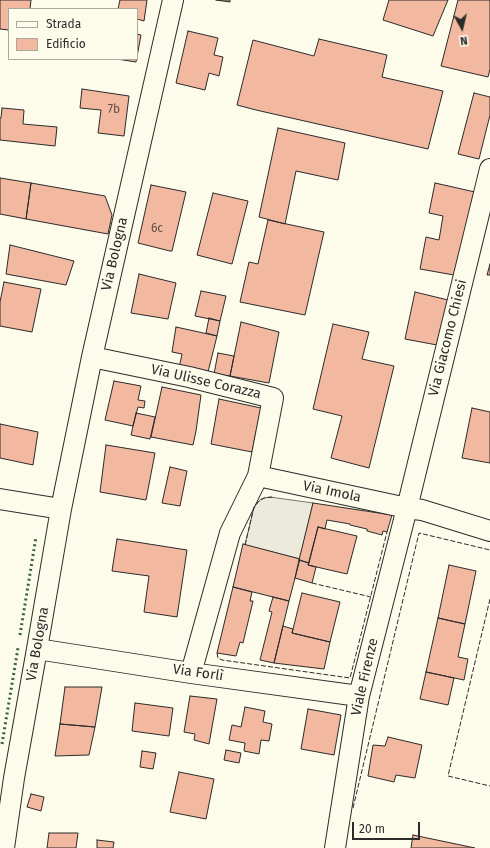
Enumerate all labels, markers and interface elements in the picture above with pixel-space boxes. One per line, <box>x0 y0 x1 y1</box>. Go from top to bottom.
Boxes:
legend <box>8 8 138 60</box>
north arrow <box>442 8 482 48</box>
text: Strada <box>46 17 81 31</box>
text: N <box>459 33 468 47</box>
text: Edificio <box>46 37 86 51</box>
house number: 7b <box>108 103 120 117</box>
street label: Via Bologna <box>98 216 132 292</box>
house number: 6c <box>151 222 163 236</box>
street label: Via Giacomo Chiesi <box>425 278 471 398</box>
street label: Via Ulisse Corazza <box>149 361 263 403</box>
street label: Via Imola <box>301 478 363 506</box>
street label: Via Bologna <box>23 606 53 682</box>
street label: Viale Firenze <box>348 636 382 718</box>
street label: Via Forlì <box>172 661 224 685</box>
scale bar <box>354 814 422 840</box>
text: 20 m <box>359 822 385 836</box>

